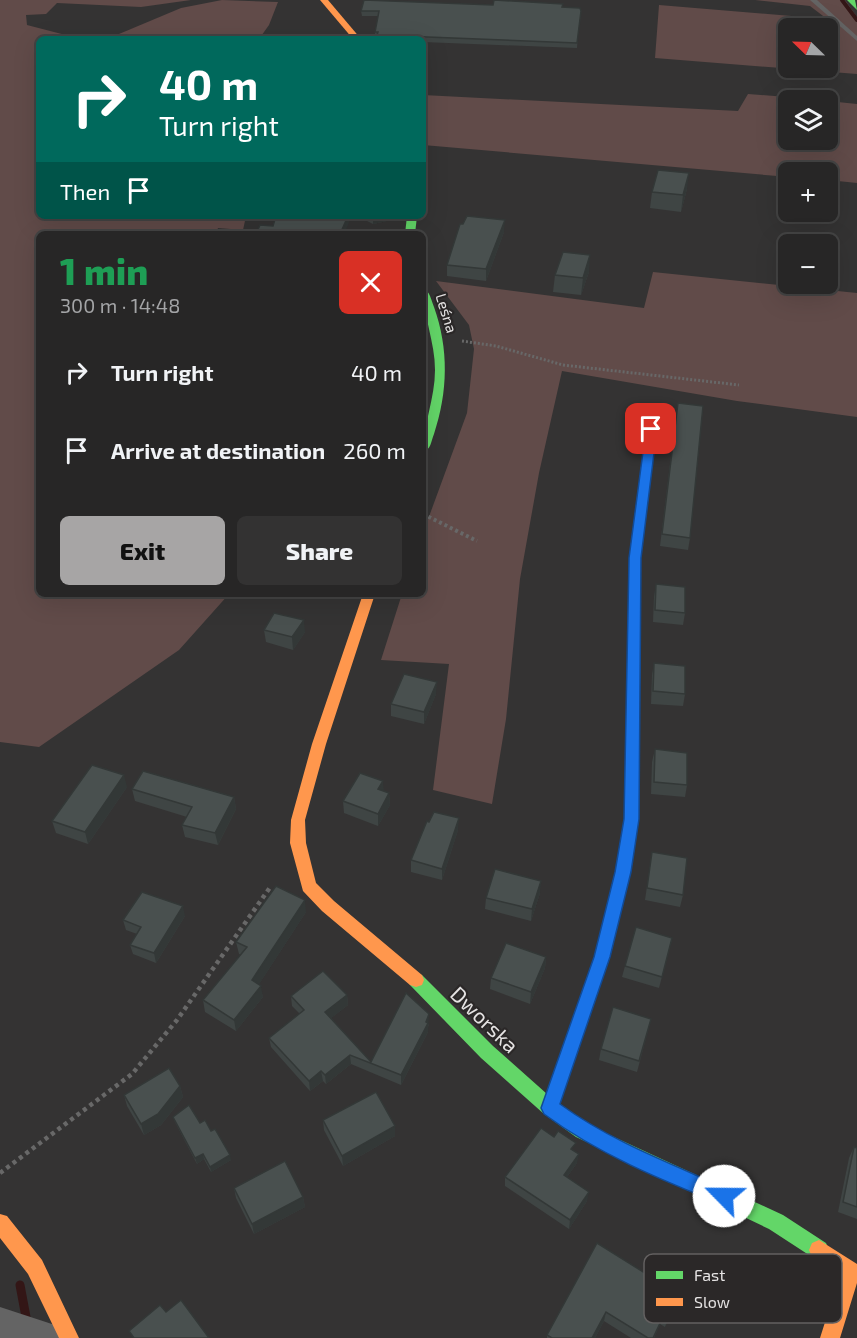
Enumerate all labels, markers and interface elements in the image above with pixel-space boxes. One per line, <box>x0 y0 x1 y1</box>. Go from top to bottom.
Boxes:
north arrow <box>778 18 838 78</box>
map controls <box>778 18 838 294</box>
text: 40 m <box>159 58 258 108</box>
icon: right <box>60 60 138 138</box>
button: layers <box>778 90 838 150</box>
text: Turn right <box>159 109 279 141</box>
button: + <box>778 162 838 222</box>
icon: arrive <box>122 174 155 207</box>
text: Then <box>60 178 110 204</box>
button: − <box>778 234 838 294</box>
text: 1 min <box>60 249 148 292</box>
button: close <box>339 251 402 314</box>
street label: Leśna <box>433 291 461 335</box>
text: 300 m · 14:48 <box>60 293 180 317</box>
icon: right <box>60 356 93 389</box>
text: Turn right <box>111 359 213 385</box>
text: 40 m <box>351 359 402 385</box>
pin <box>625 403 676 454</box>
icon: arrive <box>634 412 667 445</box>
icon: arrive <box>60 434 93 467</box>
text: Arrive at destination <box>111 437 325 463</box>
text: 260 m <box>343 437 406 463</box>
button: Exit <box>60 516 225 585</box>
button: Share <box>237 516 402 585</box>
street label: Dworska <box>446 981 524 1057</box>
position arrow <box>692 1164 756 1228</box>
legend <box>644 1254 842 1323</box>
text: Fast <box>694 1265 725 1284</box>
text: Slow <box>694 1292 730 1311</box>

